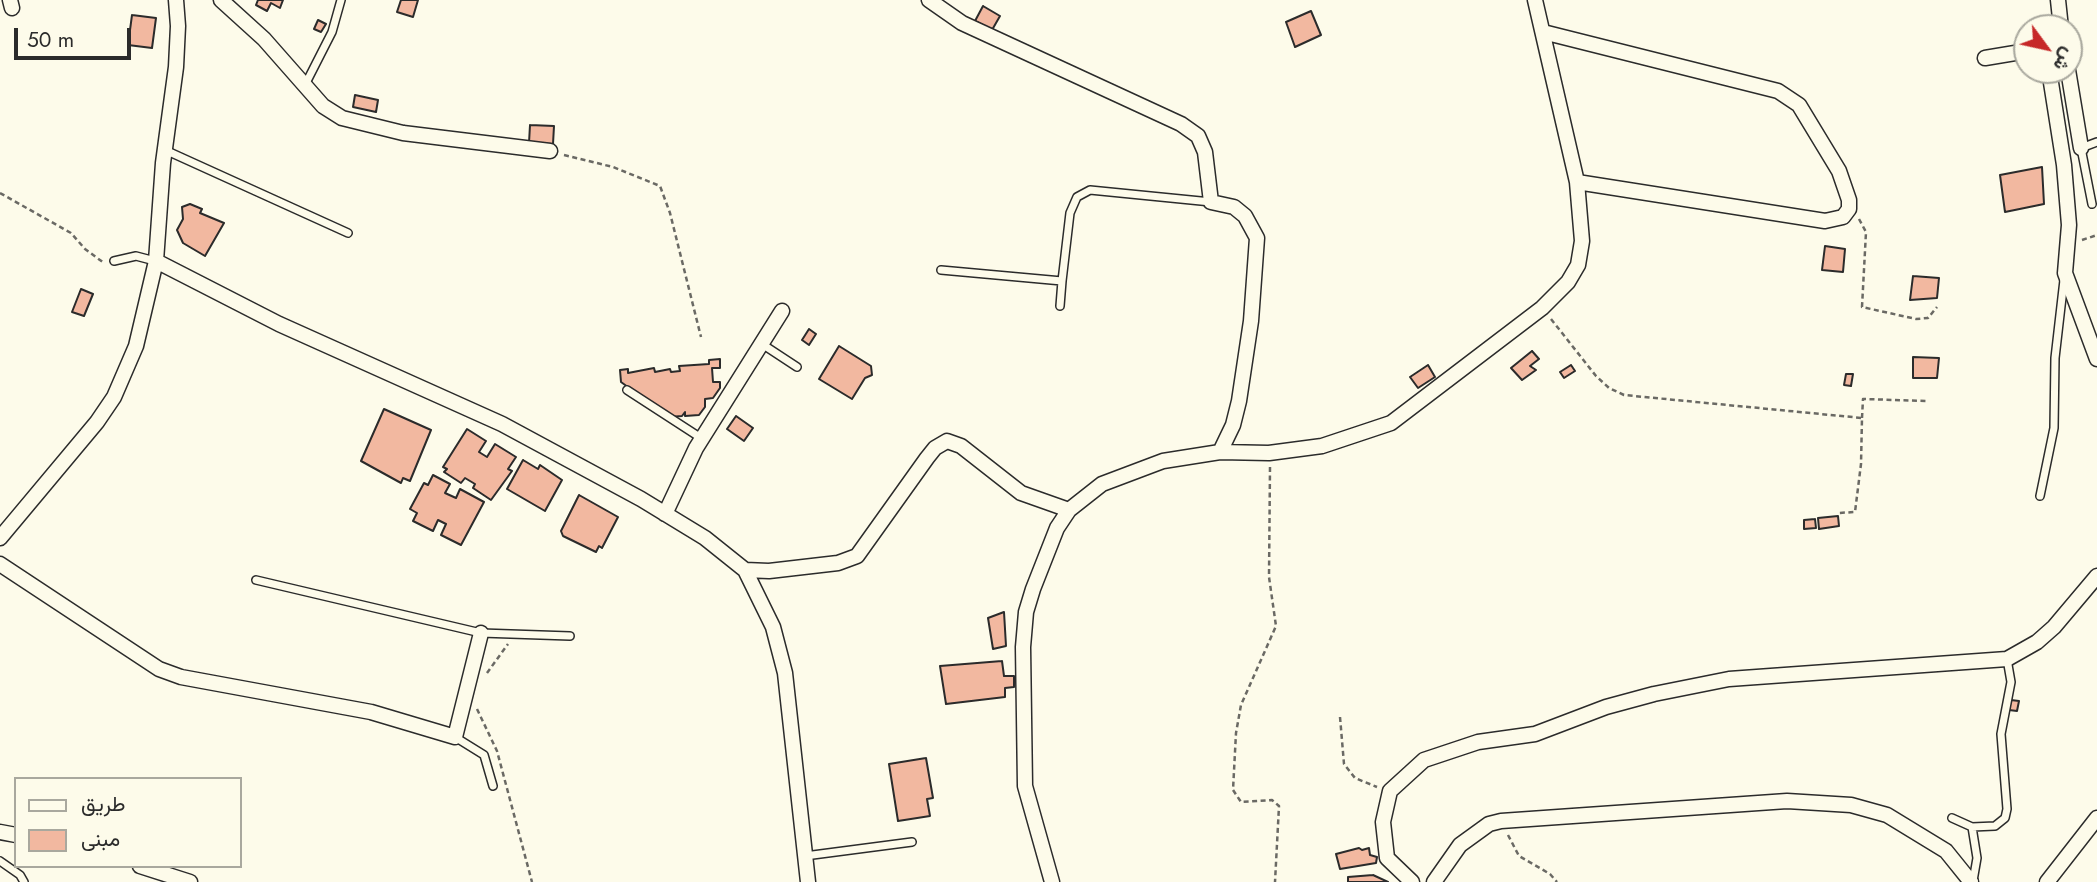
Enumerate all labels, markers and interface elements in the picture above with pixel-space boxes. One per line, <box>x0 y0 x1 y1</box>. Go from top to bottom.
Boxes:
scale bar <box>18 14 135 58</box>
north arrow <box>2013 14 2083 84</box>
text: 50 m <box>27 25 74 55</box>
text: ش <box>2047 43 2082 77</box>
legend <box>14 777 242 868</box>
text: طريق <box>81 789 126 819</box>
text: مبنى <box>81 824 120 854</box>

